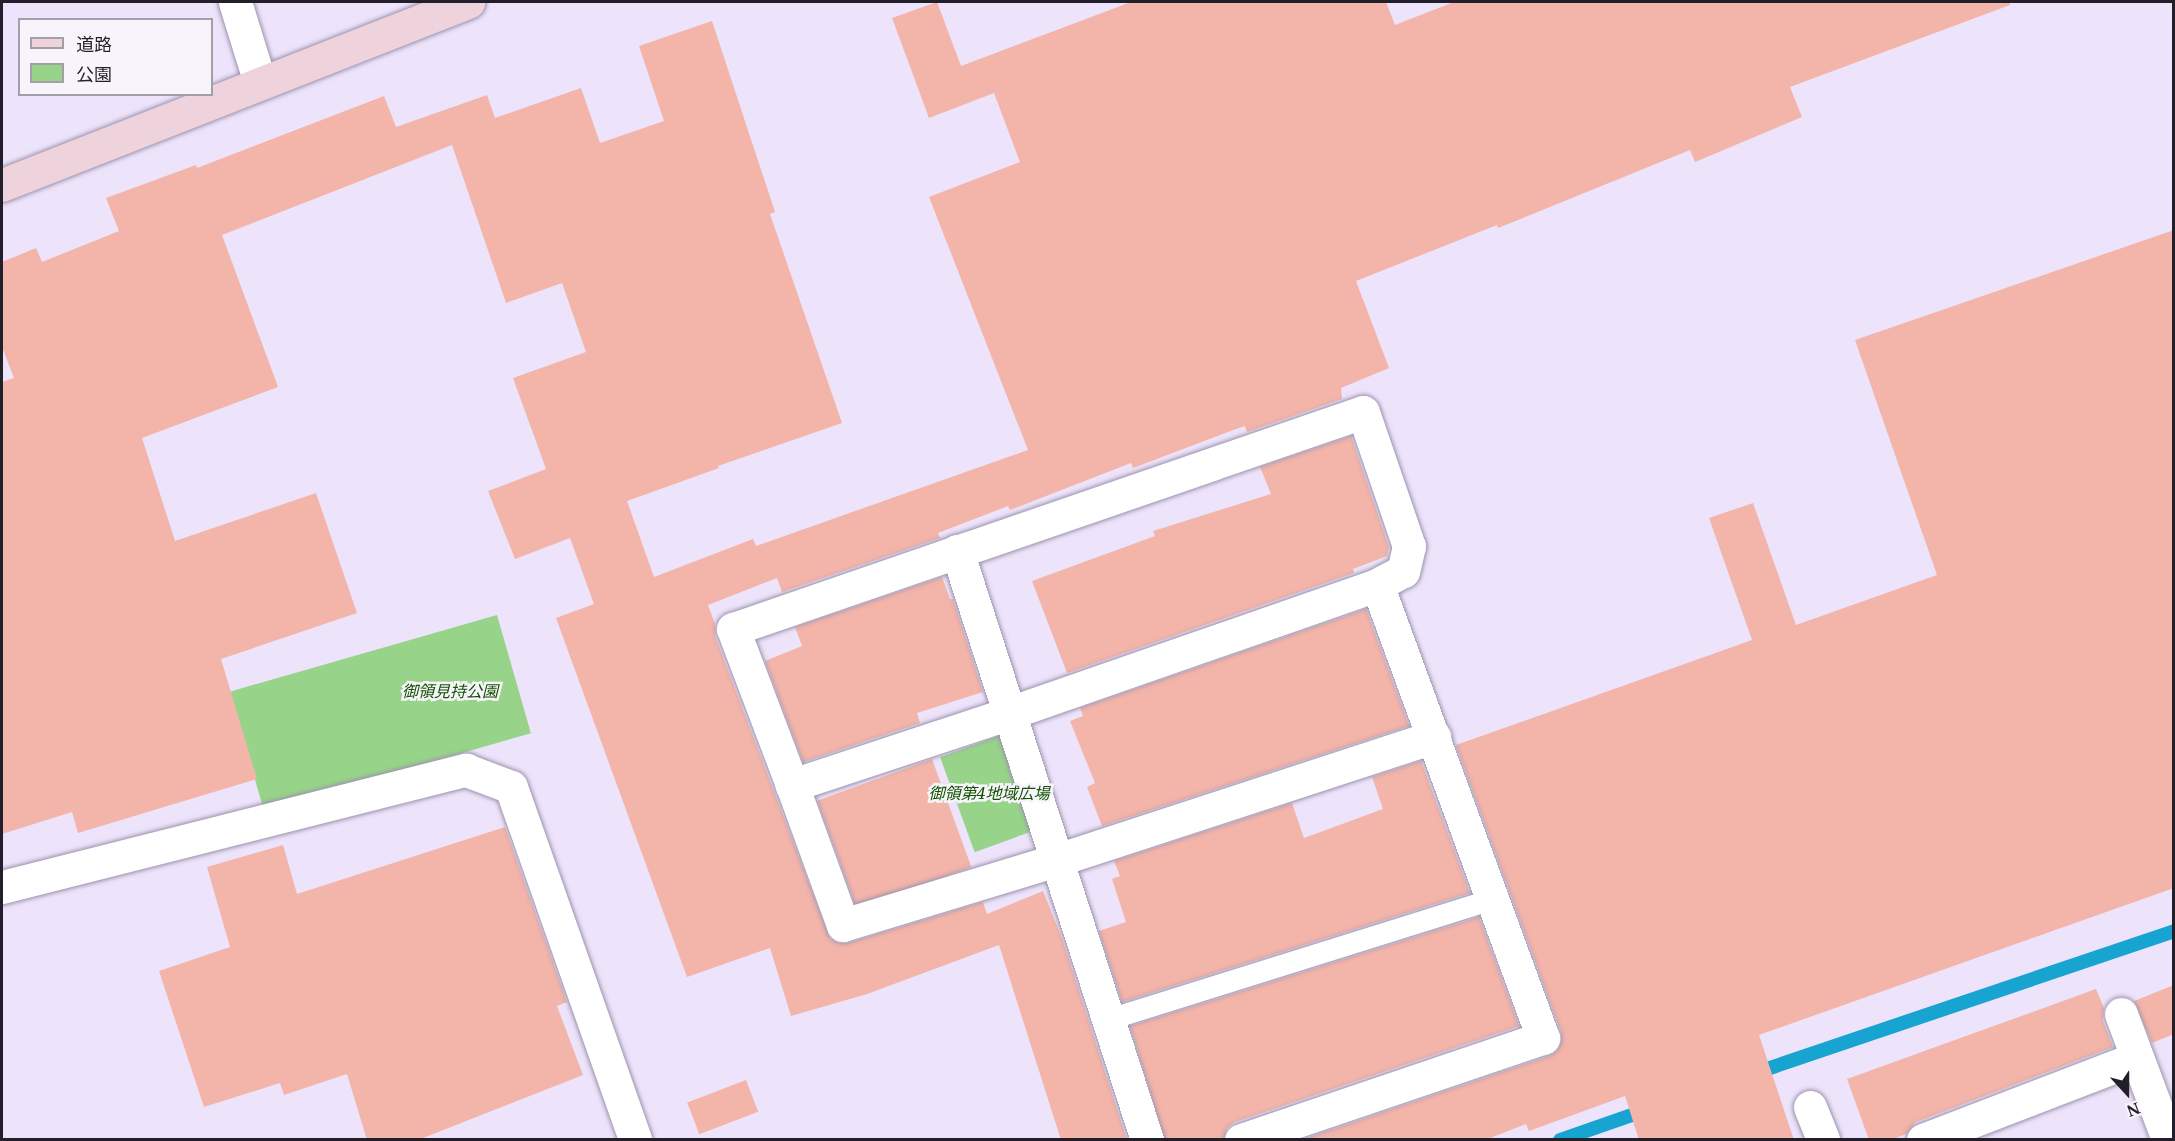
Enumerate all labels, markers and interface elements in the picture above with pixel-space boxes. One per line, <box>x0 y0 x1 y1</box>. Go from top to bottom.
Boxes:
legend <box>18 18 213 96</box>
text: 道路 <box>76 32 112 56</box>
text: 公園 <box>76 62 112 86</box>
park label: 御領見持公園 <box>402 681 498 701</box>
park label: 御領第4地域広場 <box>929 783 1049 803</box>
north arrow <box>2097 1063 2157 1123</box>
text: N <box>2124 1097 2143 1122</box>

